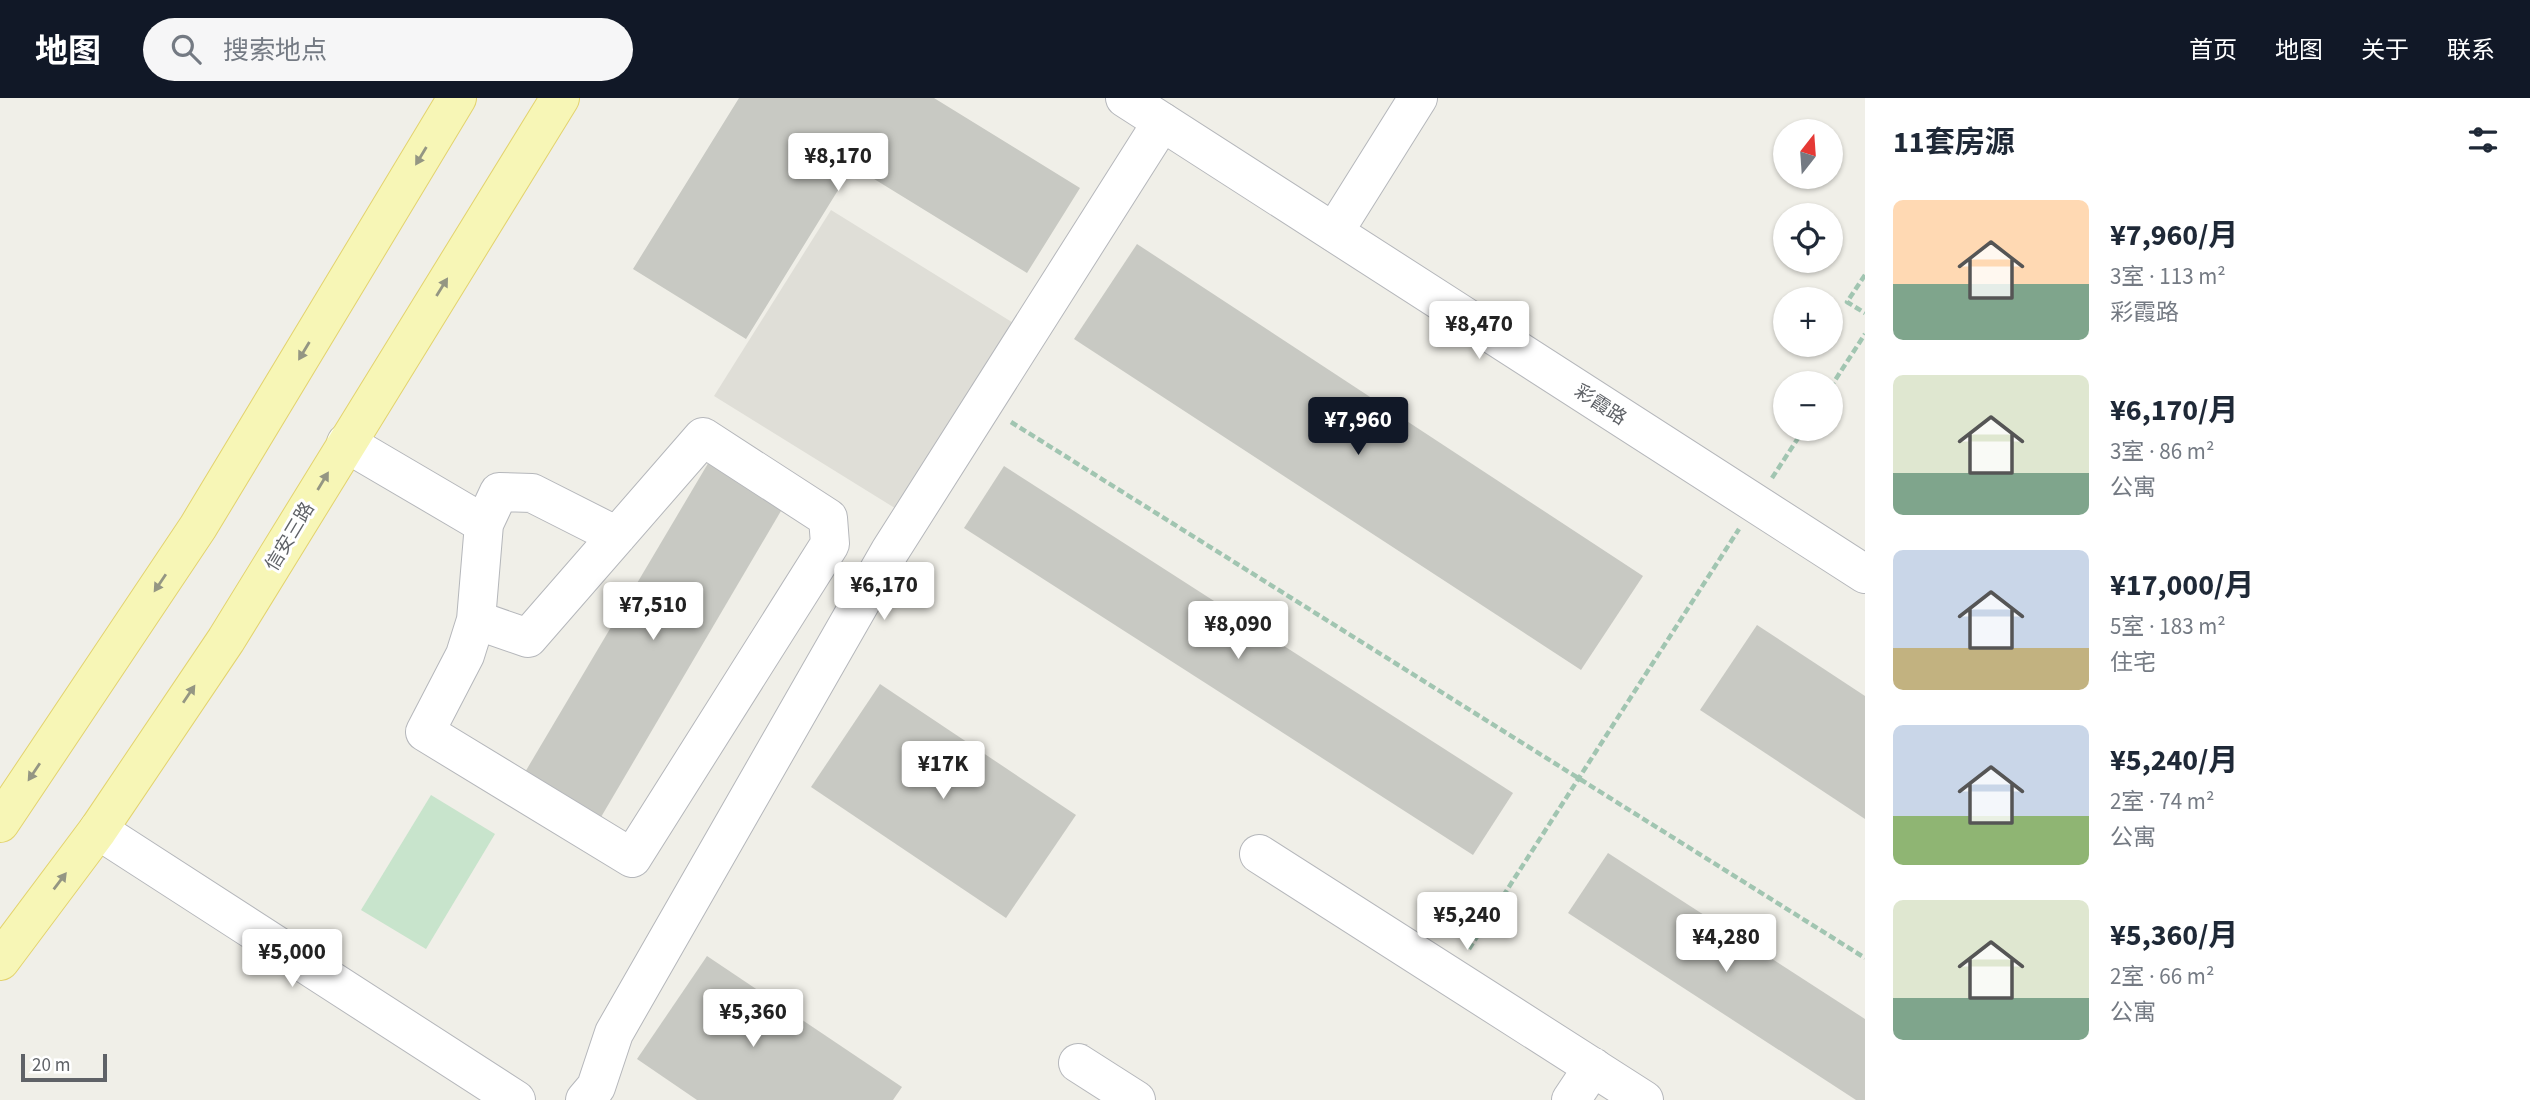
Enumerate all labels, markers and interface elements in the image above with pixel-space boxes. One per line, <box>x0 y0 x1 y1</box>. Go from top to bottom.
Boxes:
search box <box>143 18 633 81</box>
text: 地图 <box>35 28 101 75</box>
icon: search <box>167 30 205 68</box>
text: 搜索地点 <box>223 32 327 69</box>
text: 首页 <box>2189 33 2237 68</box>
text: 地图 <box>2275 33 2323 68</box>
text: 关于 <box>2361 33 2409 68</box>
text: 联系 <box>2447 33 2495 68</box>
north arrow <box>1773 119 1843 189</box>
map controls <box>1773 119 1843 441</box>
text: 11套房源 <box>1893 121 2015 164</box>
icon: filters <box>2464 121 2502 159</box>
pin: ¥8,170 <box>781 134 895 193</box>
text: ¥8,170 <box>804 139 872 172</box>
one-way arrow <box>415 147 428 166</box>
button: locate <box>1773 203 1843 273</box>
text: ¥7,960/月 <box>2110 214 2238 257</box>
icon: home <box>1949 228 2033 312</box>
text: 3室 · 113 m² <box>2110 260 2226 293</box>
one-way arrow <box>436 278 449 297</box>
button: + <box>1773 287 1843 357</box>
text: 彩霞路 <box>2110 296 2179 329</box>
pin: ¥8,470 <box>1422 302 1536 361</box>
text: ¥8,470 <box>1445 307 1513 340</box>
one-way arrow <box>298 342 310 361</box>
button: − <box>1773 371 1843 441</box>
street label: 彩霞路 <box>1569 378 1631 432</box>
text: ¥6,170/月 <box>2110 389 2238 432</box>
pin: ¥7,960 <box>1301 398 1415 457</box>
text: ¥7,960 <box>1324 403 1392 436</box>
icon: home <box>1949 403 2033 487</box>
text: 3室 · 86 m² <box>2110 435 2214 468</box>
one-way arrow <box>316 471 329 490</box>
text: 公寓 <box>2110 471 2156 504</box>
street label: 信安三路 <box>259 497 321 576</box>
pin: ¥6,170 <box>827 562 941 622</box>
text: ¥17,000/月 <box>2110 564 2254 607</box>
text: ¥6,170 <box>850 568 918 601</box>
one-way arrow <box>154 573 167 593</box>
icon: home <box>1949 578 2033 662</box>
pin: ¥7,510 <box>596 582 710 642</box>
text: ¥7,510 <box>619 588 687 621</box>
pin: ¥8,090 <box>1181 602 1295 661</box>
text: ¥8,090 <box>1204 607 1272 640</box>
text: 5室 · 183 m² <box>2110 610 2226 643</box>
text: 住宅 <box>2110 646 2156 679</box>
one-way arrow <box>182 685 196 703</box>
text: ¥5,240/月 <box>2110 739 2238 782</box>
pin: ¥17K <box>902 742 984 801</box>
text: ¥17K <box>918 747 968 780</box>
icon: home <box>1949 753 2033 837</box>
one-way arrow <box>27 763 41 781</box>
text: 2室 · 74 m² <box>2110 785 2214 818</box>
text: 公寓 <box>2110 821 2156 854</box>
one-way arrow <box>52 872 66 890</box>
pin: ¥5,240 <box>1410 892 1524 952</box>
text: ¥5,240 <box>1433 898 1501 931</box>
pin: ¥4,280 <box>1669 914 1783 974</box>
text: ¥5,360/月 <box>2110 914 2238 957</box>
text: ¥4,280 <box>1692 920 1760 953</box>
icon: home <box>1949 928 2033 1012</box>
pin: ¥5,000 <box>235 930 349 989</box>
text: ¥5,000 <box>258 935 326 968</box>
text: 2室 · 66 m² <box>2110 960 2214 993</box>
pin: ¥5,360 <box>696 990 810 1049</box>
text: ¥5,360 <box>719 995 787 1028</box>
text: 公寓 <box>2110 996 2156 1029</box>
scale bar <box>21 1051 107 1083</box>
text: 20 m <box>32 1052 70 1079</box>

